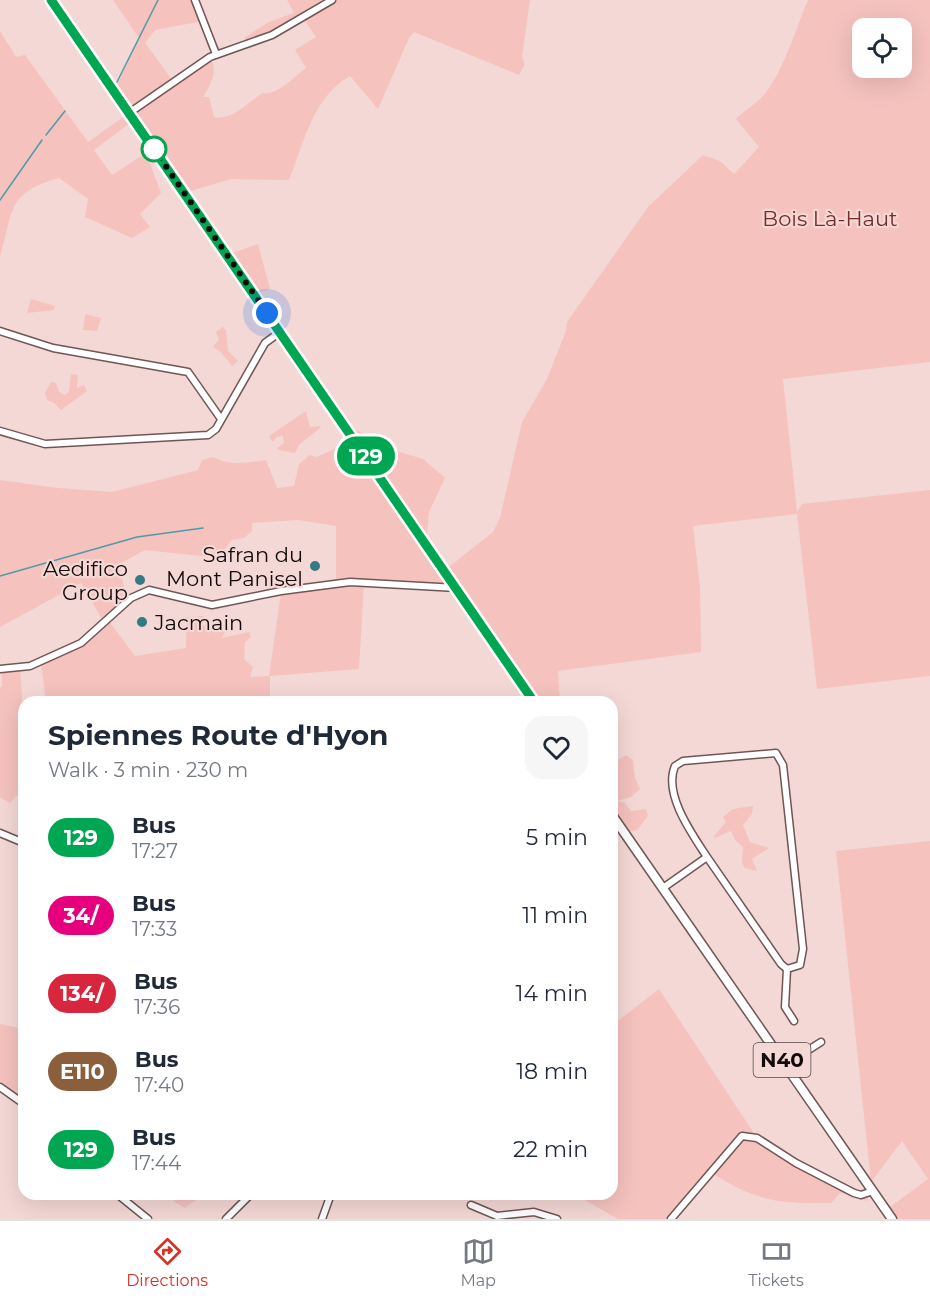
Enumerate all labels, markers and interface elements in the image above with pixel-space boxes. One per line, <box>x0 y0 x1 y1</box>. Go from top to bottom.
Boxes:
map controls <box>852 18 912 78</box>
button: locate <box>852 18 912 78</box>
unlabelled marker <box>141 136 167 162</box>
park label: Bois Là-Haut <box>762 206 898 231</box>
your location <box>252 298 282 328</box>
line badge: 129 <box>332 436 400 476</box>
text: 129 <box>349 444 383 469</box>
place label: Safran du Mont Panisel <box>166 542 303 591</box>
place label: Aedifico Group <box>43 556 128 605</box>
marker: Safran du Mont Panisel <box>308 559 322 573</box>
marker: Aedifico Group <box>133 573 147 587</box>
place label: Jacmain <box>153 610 243 635</box>
marker: Jacmain <box>135 615 149 629</box>
button: heart <box>525 716 588 779</box>
text: Spiennes Route d'Hyon <box>48 718 388 752</box>
text: Walk · 3 min · 230 m <box>48 758 248 782</box>
text: Bus <box>132 812 176 839</box>
text: 5 min <box>526 824 588 851</box>
text: 129 <box>64 825 98 850</box>
text: 17:27 <box>132 839 178 863</box>
text: Bus <box>132 890 176 917</box>
text: 11 min <box>522 902 588 929</box>
text: 34/ <box>63 903 99 928</box>
text: 17:33 <box>132 917 177 941</box>
text: Bus <box>134 968 178 995</box>
text: 14 min <box>516 980 588 1007</box>
text: 134/ <box>60 981 104 1006</box>
text: 17:36 <box>134 995 180 1019</box>
road number: N40 <box>754 1043 810 1077</box>
text: Bus <box>135 1046 178 1073</box>
text: 18 min <box>516 1058 588 1085</box>
text: E110 <box>60 1059 105 1084</box>
text: 17:40 <box>135 1073 184 1097</box>
text: Bus <box>132 1124 176 1151</box>
text: 22 min <box>513 1136 588 1163</box>
text: 129 <box>64 1137 98 1162</box>
text: 17:44 <box>132 1151 181 1175</box>
tab: Directions <box>126 1235 208 1290</box>
tab: Map <box>460 1235 496 1290</box>
tab: Tickets <box>748 1235 804 1290</box>

